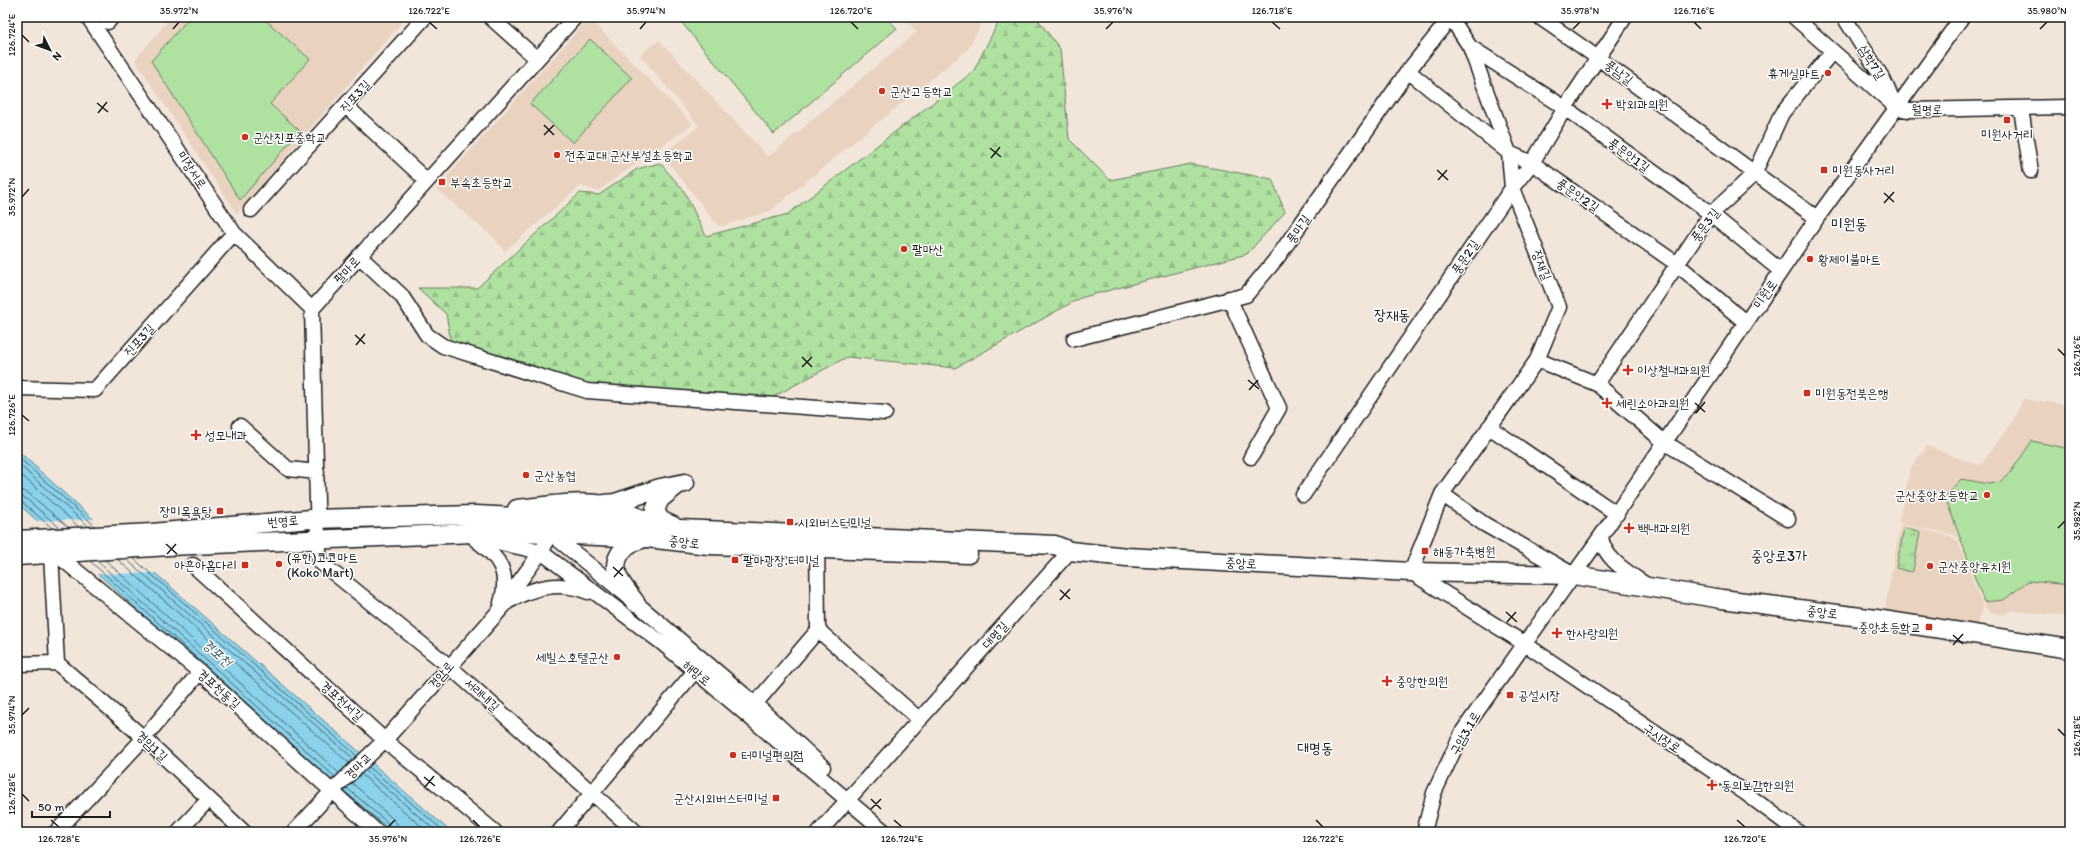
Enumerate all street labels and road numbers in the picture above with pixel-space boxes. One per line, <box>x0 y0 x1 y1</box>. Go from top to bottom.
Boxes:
street label: 삼학7길 <box>1856 42 1888 82</box>
street label: 풍남길 <box>1602 57 1636 87</box>
street label: 진포3길 <box>337 77 373 115</box>
street label: 월명로 <box>1911 102 1943 117</box>
street label: 풍문안1길 <box>1605 135 1653 175</box>
street label: 미장서로 <box>174 148 210 192</box>
street label: 풍문안2길 <box>1554 175 1602 215</box>
street label: 풍문3길 <box>1687 205 1723 245</box>
street label: 풍마길 <box>1283 212 1313 246</box>
street label: 풍문2길 <box>1448 237 1482 277</box>
street label: 장재길 <box>1529 248 1555 282</box>
street label: 팔마로 <box>331 253 363 287</box>
street label: 미원로 <box>1750 277 1780 311</box>
street label: 진포3길 <box>121 321 157 359</box>
street label: 번영로 <box>267 512 299 530</box>
street label: 중앙로 <box>668 533 700 551</box>
street label: 중앙로 <box>1225 555 1257 571</box>
street label: 중앙로 <box>1806 603 1838 621</box>
street label: 대명길 <box>979 618 1011 652</box>
street label: 해망로 <box>680 657 714 689</box>
street label: 경암로 <box>425 658 457 692</box>
street label: 경포천동길 <box>195 666 243 712</box>
street label: 서래내길 <box>461 675 503 715</box>
street label: 경포천서길 <box>318 678 366 724</box>
street label: 구암3.1로 <box>1447 709 1483 757</box>
street label: 구시장로 <box>1640 720 1684 756</box>
street label: 경암1길 <box>133 728 171 764</box>
street label: 경마교 <box>341 750 375 782</box>

